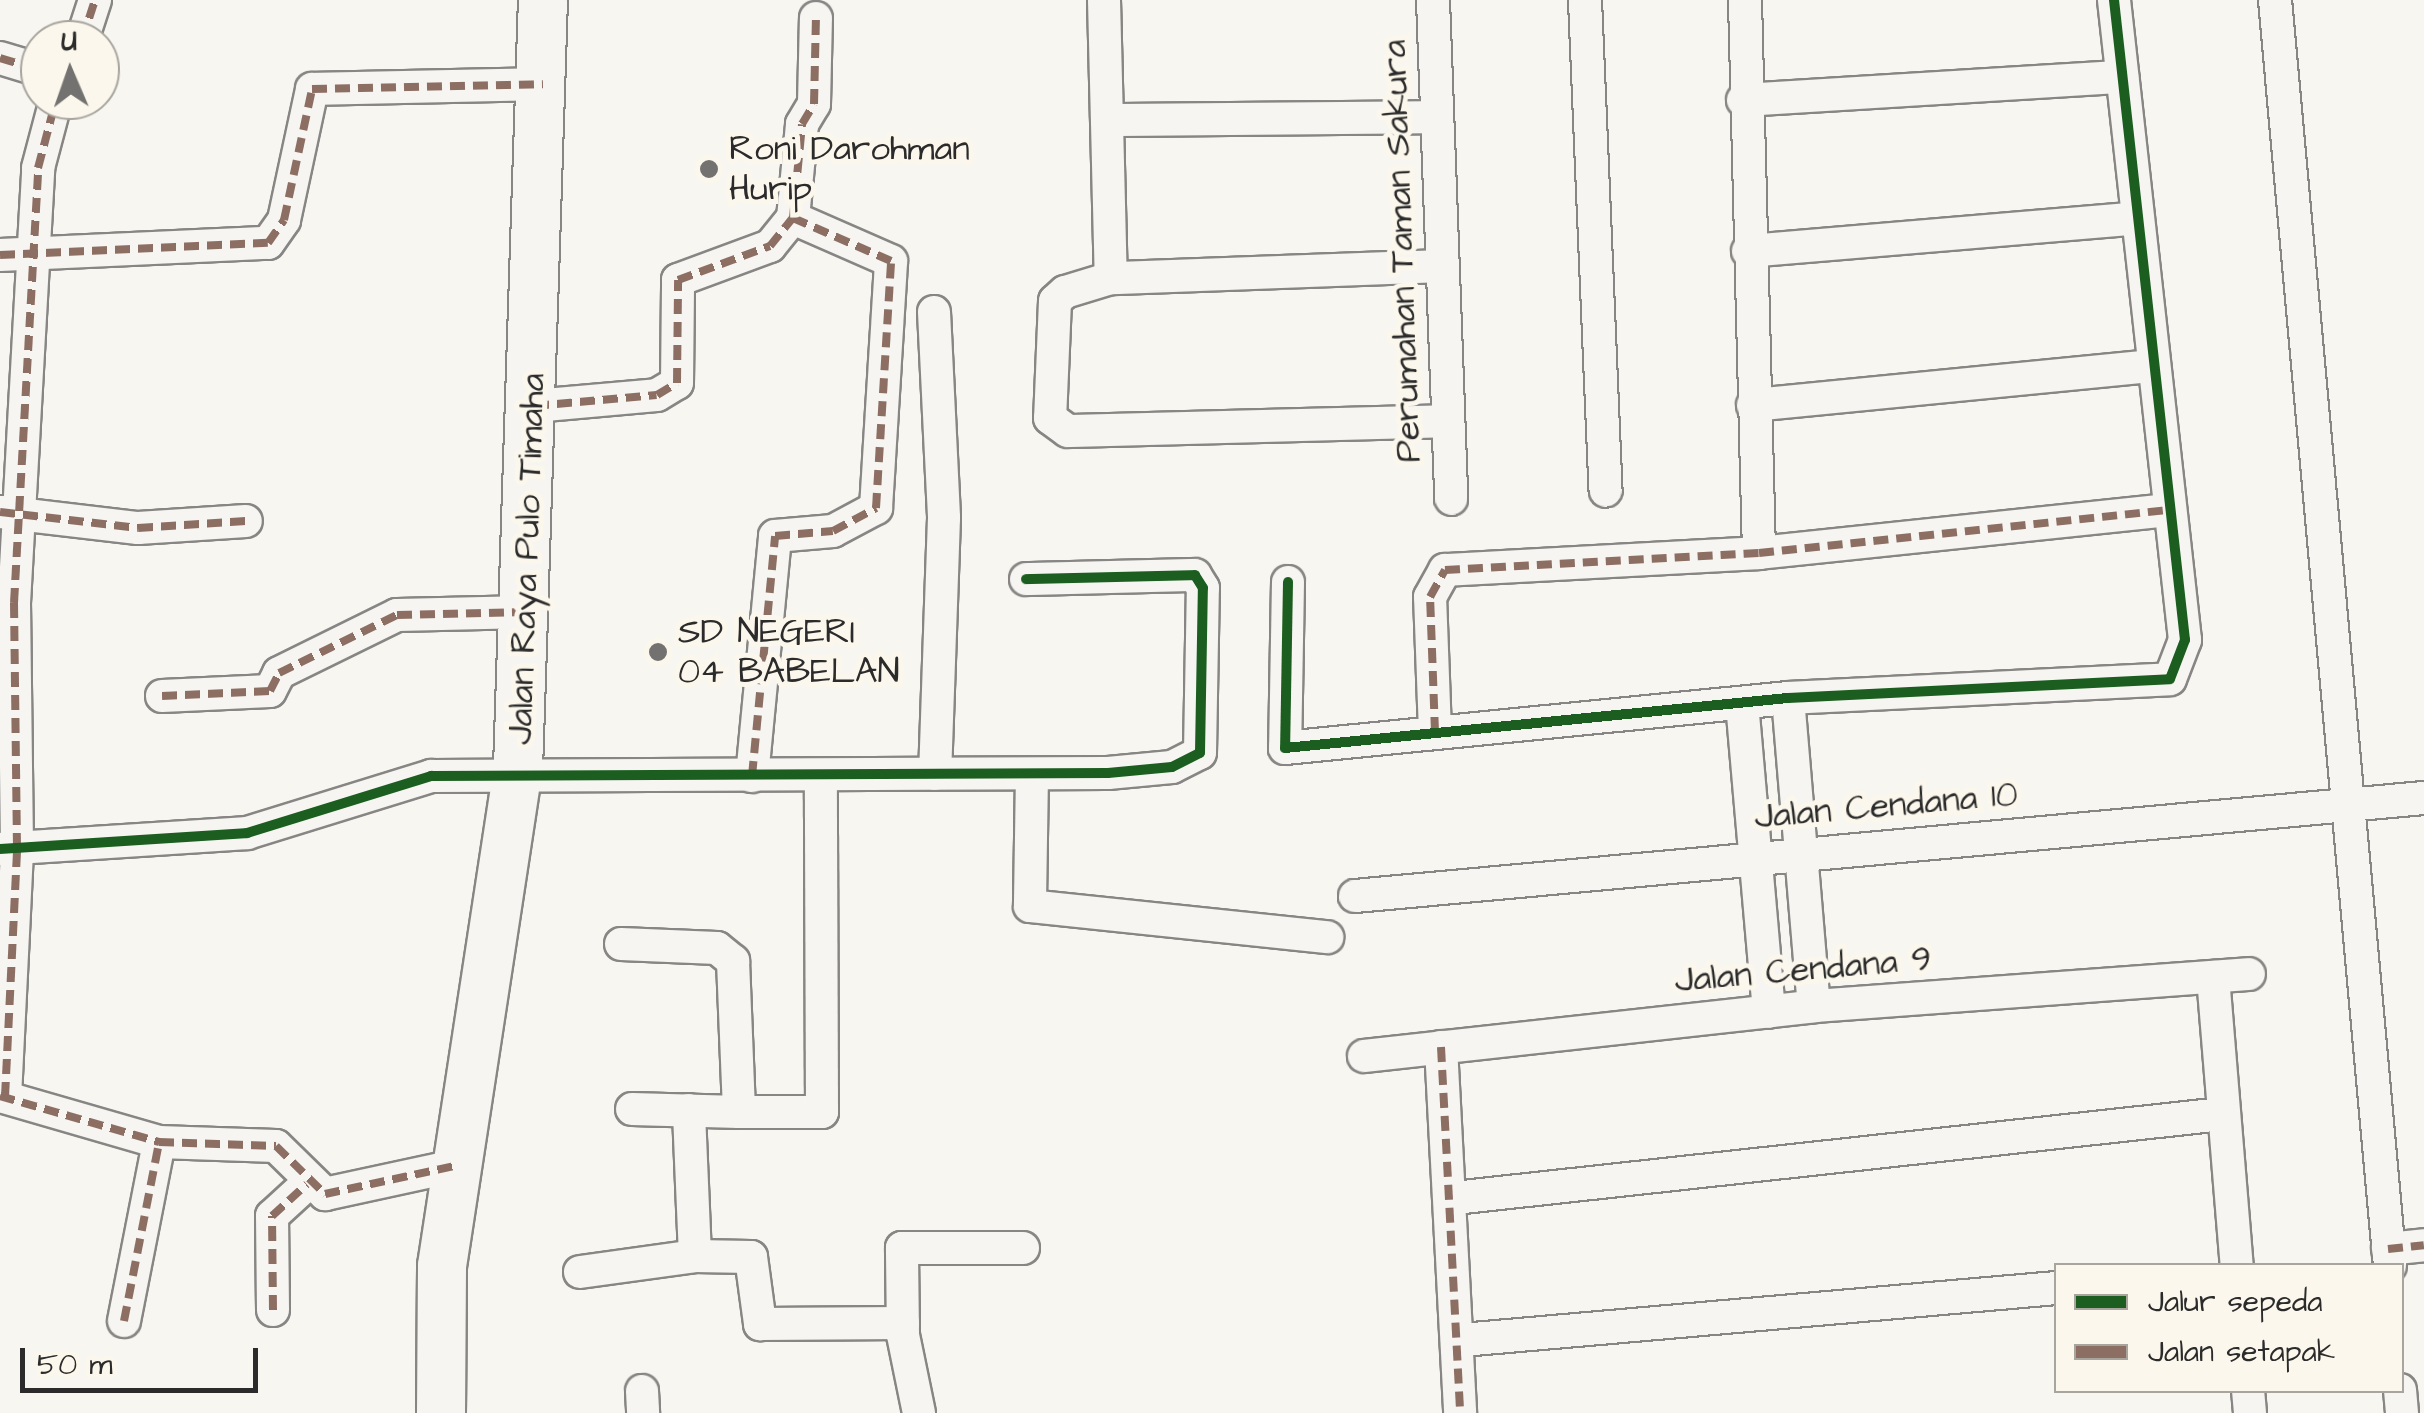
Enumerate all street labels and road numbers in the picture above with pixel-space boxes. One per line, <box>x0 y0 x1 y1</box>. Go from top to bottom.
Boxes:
street label: Perumahan Taman Sakura <box>1374 39 1430 463</box>
street label: Jalan Raya Pulo Timaha <box>500 373 554 745</box>
street label: Jalan Cendana 10 <box>1753 774 2019 838</box>
street label: Jalan Cendana 9 <box>1673 938 1933 1002</box>

